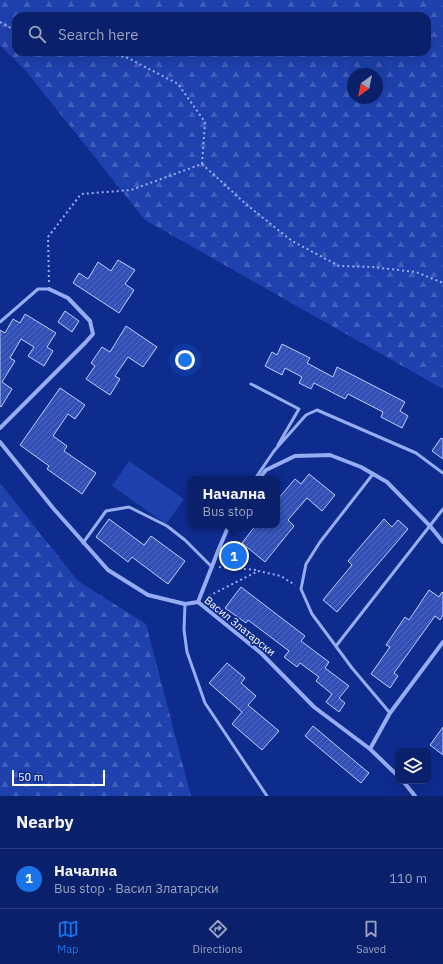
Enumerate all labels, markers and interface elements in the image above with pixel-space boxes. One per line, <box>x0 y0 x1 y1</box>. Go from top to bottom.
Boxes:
search box <box>12 12 431 56</box>
icon: search <box>26 23 48 45</box>
text: Search here <box>58 25 138 44</box>
north arrow <box>347 68 383 104</box>
your location <box>175 350 195 370</box>
popup <box>188 476 280 528</box>
text: Начална <box>202 484 266 503</box>
text: Bus stop <box>202 503 253 520</box>
pin: 1 <box>221 541 247 571</box>
street label: Васил Златарски <box>202 593 278 659</box>
map controls <box>395 748 431 784</box>
button: layers <box>395 748 431 784</box>
scale bar <box>12 768 105 787</box>
text: 50 m <box>18 770 43 784</box>
text: Nearby <box>16 811 74 833</box>
text: Начална <box>54 861 117 880</box>
text: 1 <box>25 870 33 887</box>
text: 110 m <box>389 870 427 887</box>
text: Bus stop · Васил Златарски <box>54 880 219 897</box>
tab: Map <box>57 918 79 956</box>
tab: Directions <box>193 918 243 956</box>
tab: Saved <box>356 918 386 956</box>

